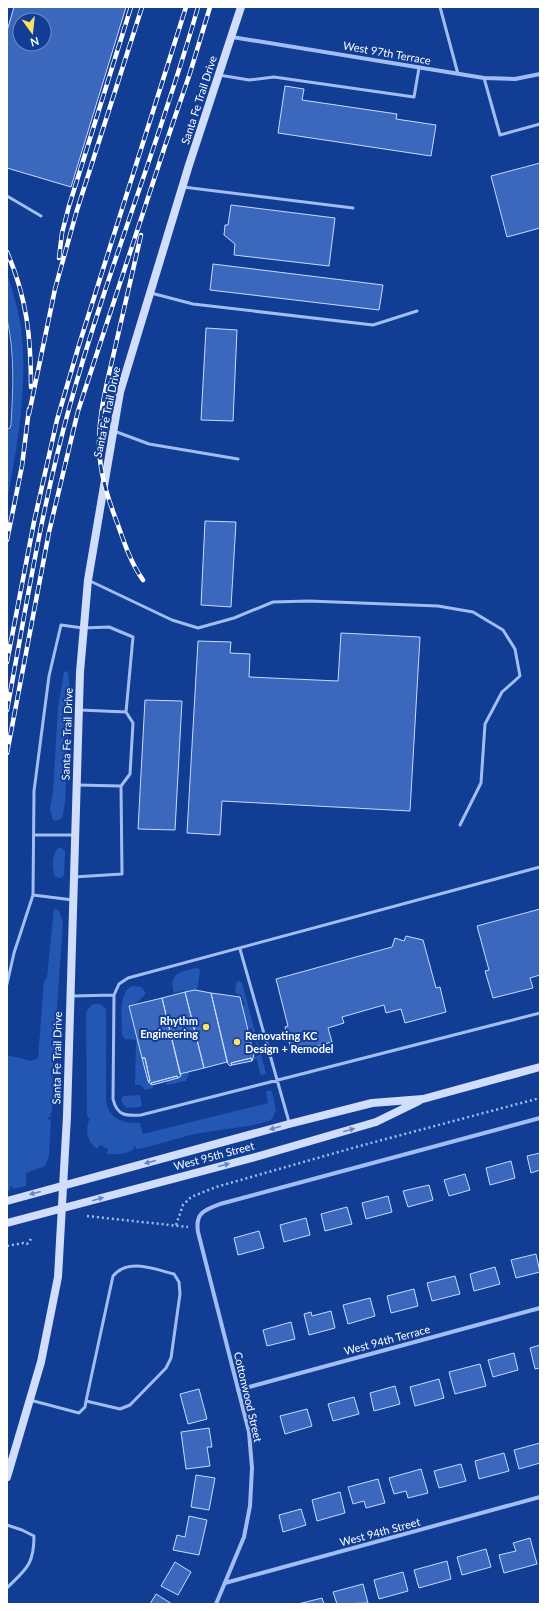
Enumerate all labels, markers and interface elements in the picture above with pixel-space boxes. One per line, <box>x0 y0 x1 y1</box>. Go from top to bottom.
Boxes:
north arrow <box>12 12 52 52</box>
text: N <box>29 35 40 50</box>
street label: West 97th Terrace <box>342 38 432 67</box>
street label: Santa Fe Trail Drive <box>178 54 219 146</box>
street label: Santa Fe Trail Drive <box>91 365 123 459</box>
street label: Santa Fe Trail Drive <box>58 687 75 781</box>
street label: Santa Fe Trail Drive <box>49 1011 64 1104</box>
place label: Rhythm Engineering <box>140 1014 198 1040</box>
marker: Rhythm Engineering <box>201 1022 211 1032</box>
place label: Renovating KC Design + Remodel <box>245 1029 334 1055</box>
marker: Renovating KC Design + Remodel <box>232 1037 242 1047</box>
one-way arrow <box>269 1125 281 1131</box>
one-way arrow <box>344 1127 356 1133</box>
street label: West 95th Street <box>172 1139 256 1173</box>
one-way arrow <box>144 1159 156 1165</box>
one-way arrow <box>218 1162 230 1168</box>
one-way arrow <box>29 1191 41 1197</box>
one-way arrow <box>92 1195 105 1201</box>
street label: West 94th Terrace <box>342 1322 432 1357</box>
street label: Cottonwood Street <box>232 1351 265 1443</box>
street label: West 94th Street <box>338 1515 422 1549</box>

